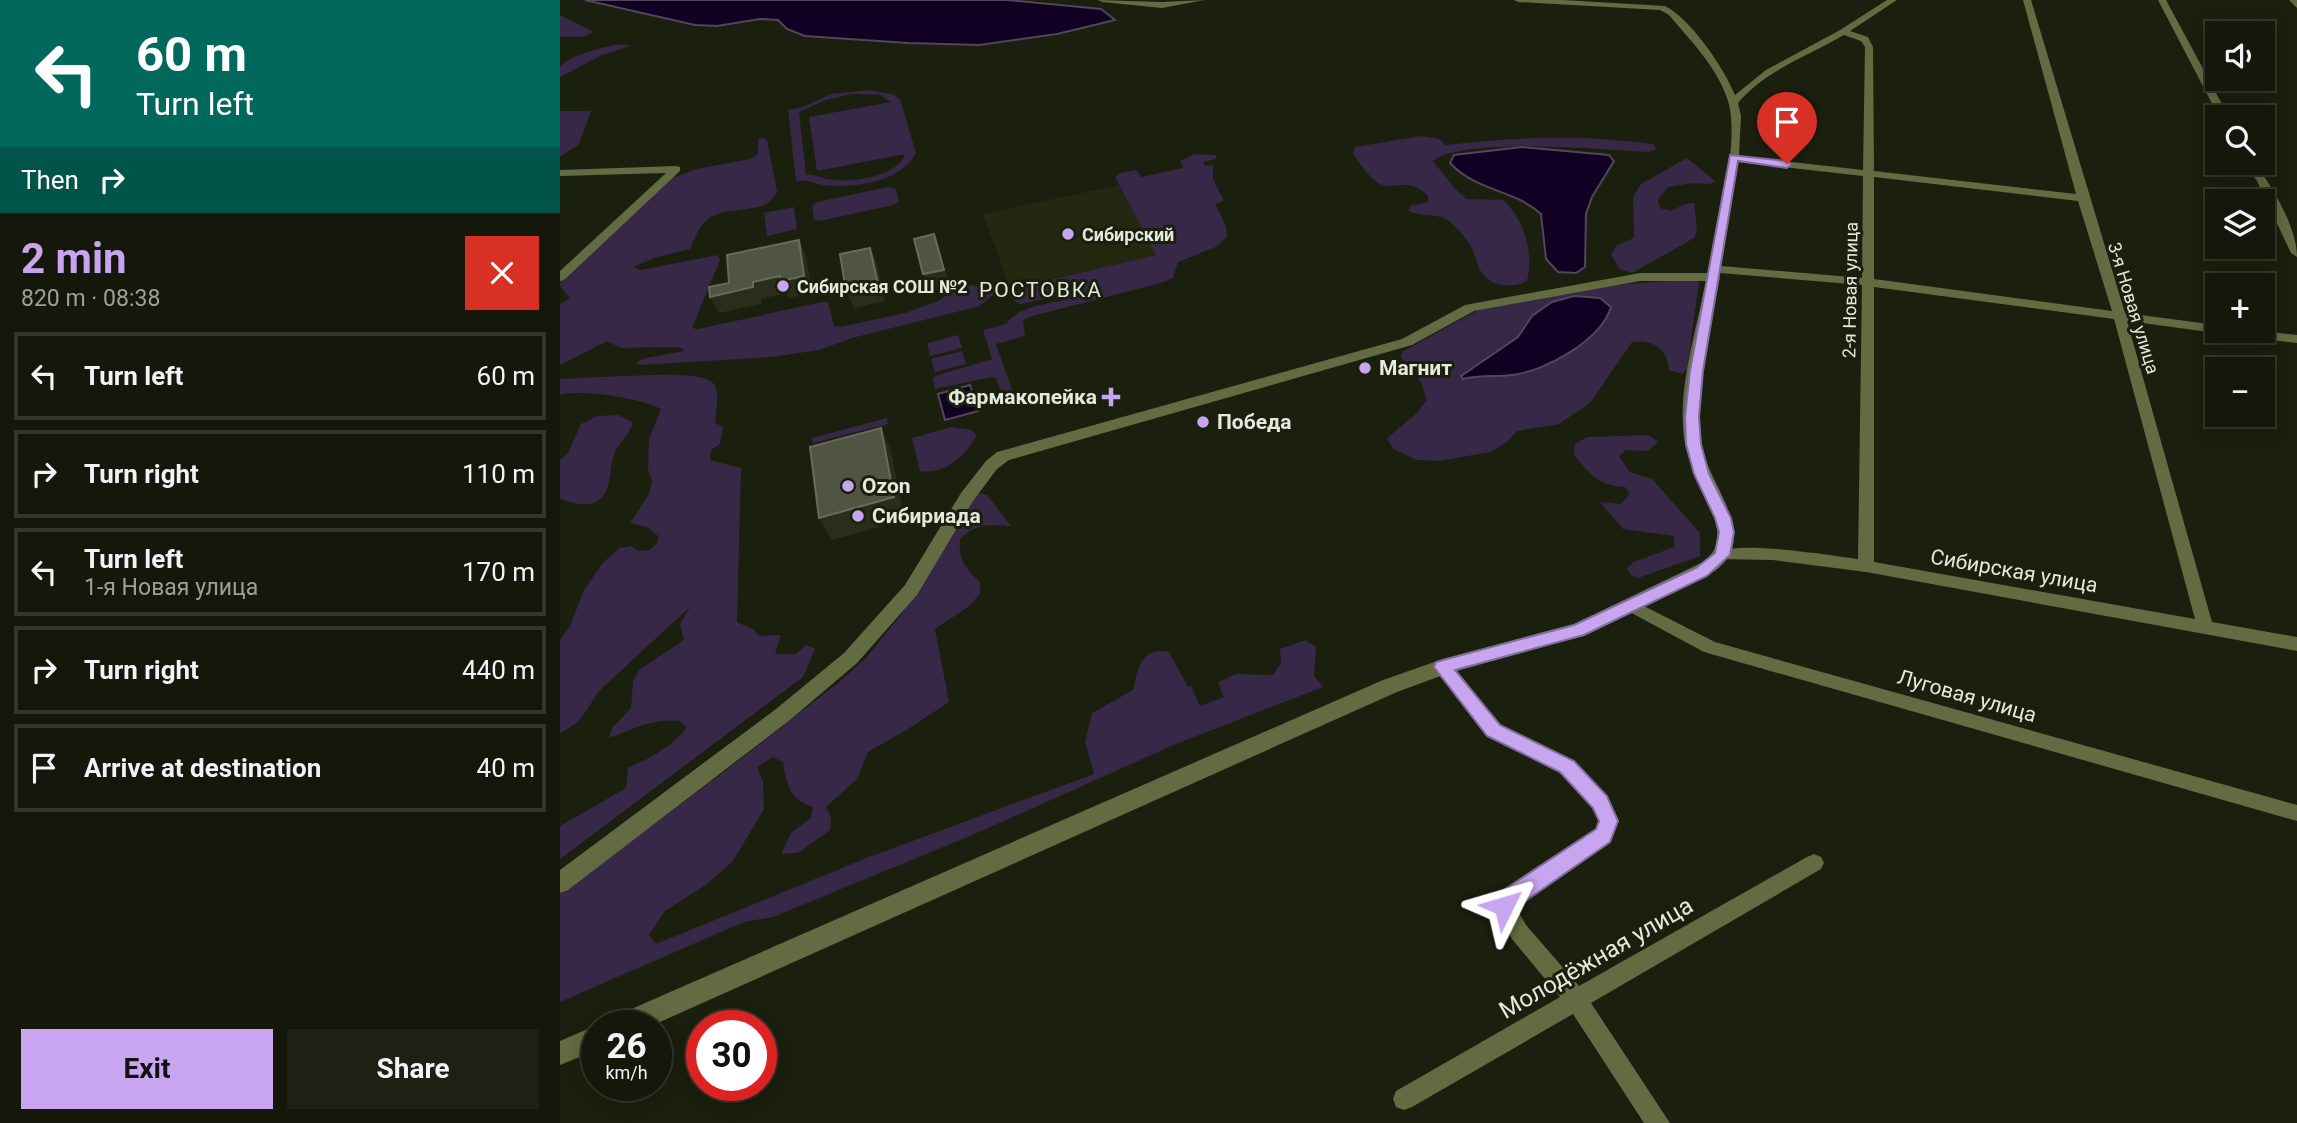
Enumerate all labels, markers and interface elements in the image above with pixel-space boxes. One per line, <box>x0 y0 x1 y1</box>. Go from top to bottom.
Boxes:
map controls <box>2205 21 2275 427</box>
button: sound <box>2205 21 2275 91</box>
text: 60 m <box>136 26 247 83</box>
icon: left <box>21 28 112 119</box>
text: Turn left <box>136 85 254 123</box>
pin <box>1757 92 1817 164</box>
icon: arrive <box>1768 103 1806 141</box>
button: search <box>2205 105 2275 175</box>
icon: right <box>93 161 131 199</box>
text: Then <box>21 165 79 195</box>
button: layers <box>2205 189 2275 259</box>
street label: 2-я Новая улица <box>1838 222 1862 358</box>
place label: Сибирский <box>1082 224 1174 245</box>
marker: Сибирский <box>1060 226 1076 242</box>
text: 2 min <box>21 234 127 283</box>
button: close <box>465 236 539 310</box>
street label: 3-я Новая улица <box>2104 240 2164 376</box>
button: + <box>2205 273 2275 343</box>
place label: Сибирская СОШ №2 <box>797 276 968 297</box>
marker: Сибирская СОШ №2 <box>775 278 791 294</box>
district label: РОСТОВКА <box>979 278 1103 302</box>
text: 820 m · 08:38 <box>21 285 160 312</box>
place label: Магнит <box>1379 356 1452 380</box>
icon: left <box>25 357 63 395</box>
button: − <box>2205 357 2275 427</box>
marker: Магнит <box>1357 360 1373 376</box>
text: Turn left <box>84 361 183 391</box>
text: 60 m <box>477 361 535 391</box>
place label: Фармакопейка <box>948 385 1097 409</box>
marker: Фармакопейка <box>1103 389 1119 405</box>
place label: Победа <box>1217 410 1292 434</box>
marker: Победа <box>1195 414 1211 430</box>
icon: right <box>25 455 63 493</box>
text: Turn right <box>84 459 199 489</box>
text: 110 m <box>462 459 535 489</box>
place label: Ozon <box>862 474 911 498</box>
marker: Ozon <box>840 478 856 494</box>
place label: Сибириада <box>872 504 981 528</box>
marker: Сибириада <box>850 508 866 524</box>
text: Turn left <box>84 544 183 574</box>
street label: Сибирская улица <box>1929 544 2099 598</box>
icon: left <box>25 553 63 591</box>
text: 170 m <box>462 557 535 587</box>
text: 1-я Новая улица <box>84 574 258 601</box>
icon: right <box>25 651 63 689</box>
text: Turn right <box>84 655 199 685</box>
text: 440 m <box>462 655 535 685</box>
street label: Луговая улица <box>1895 665 2039 727</box>
icon: arrive <box>25 749 63 787</box>
text: Arrive at destination <box>84 753 321 783</box>
text: 40 m <box>477 753 535 783</box>
position arrow <box>1467 869 1541 943</box>
street label: Молодёжная улица <box>1494 891 1698 1025</box>
speed limit sign: 30 <box>686 1010 777 1101</box>
text: 26 <box>606 1026 647 1067</box>
button: Exit <box>21 1029 273 1109</box>
button: Share <box>287 1029 539 1109</box>
text: km/h <box>605 1062 648 1083</box>

